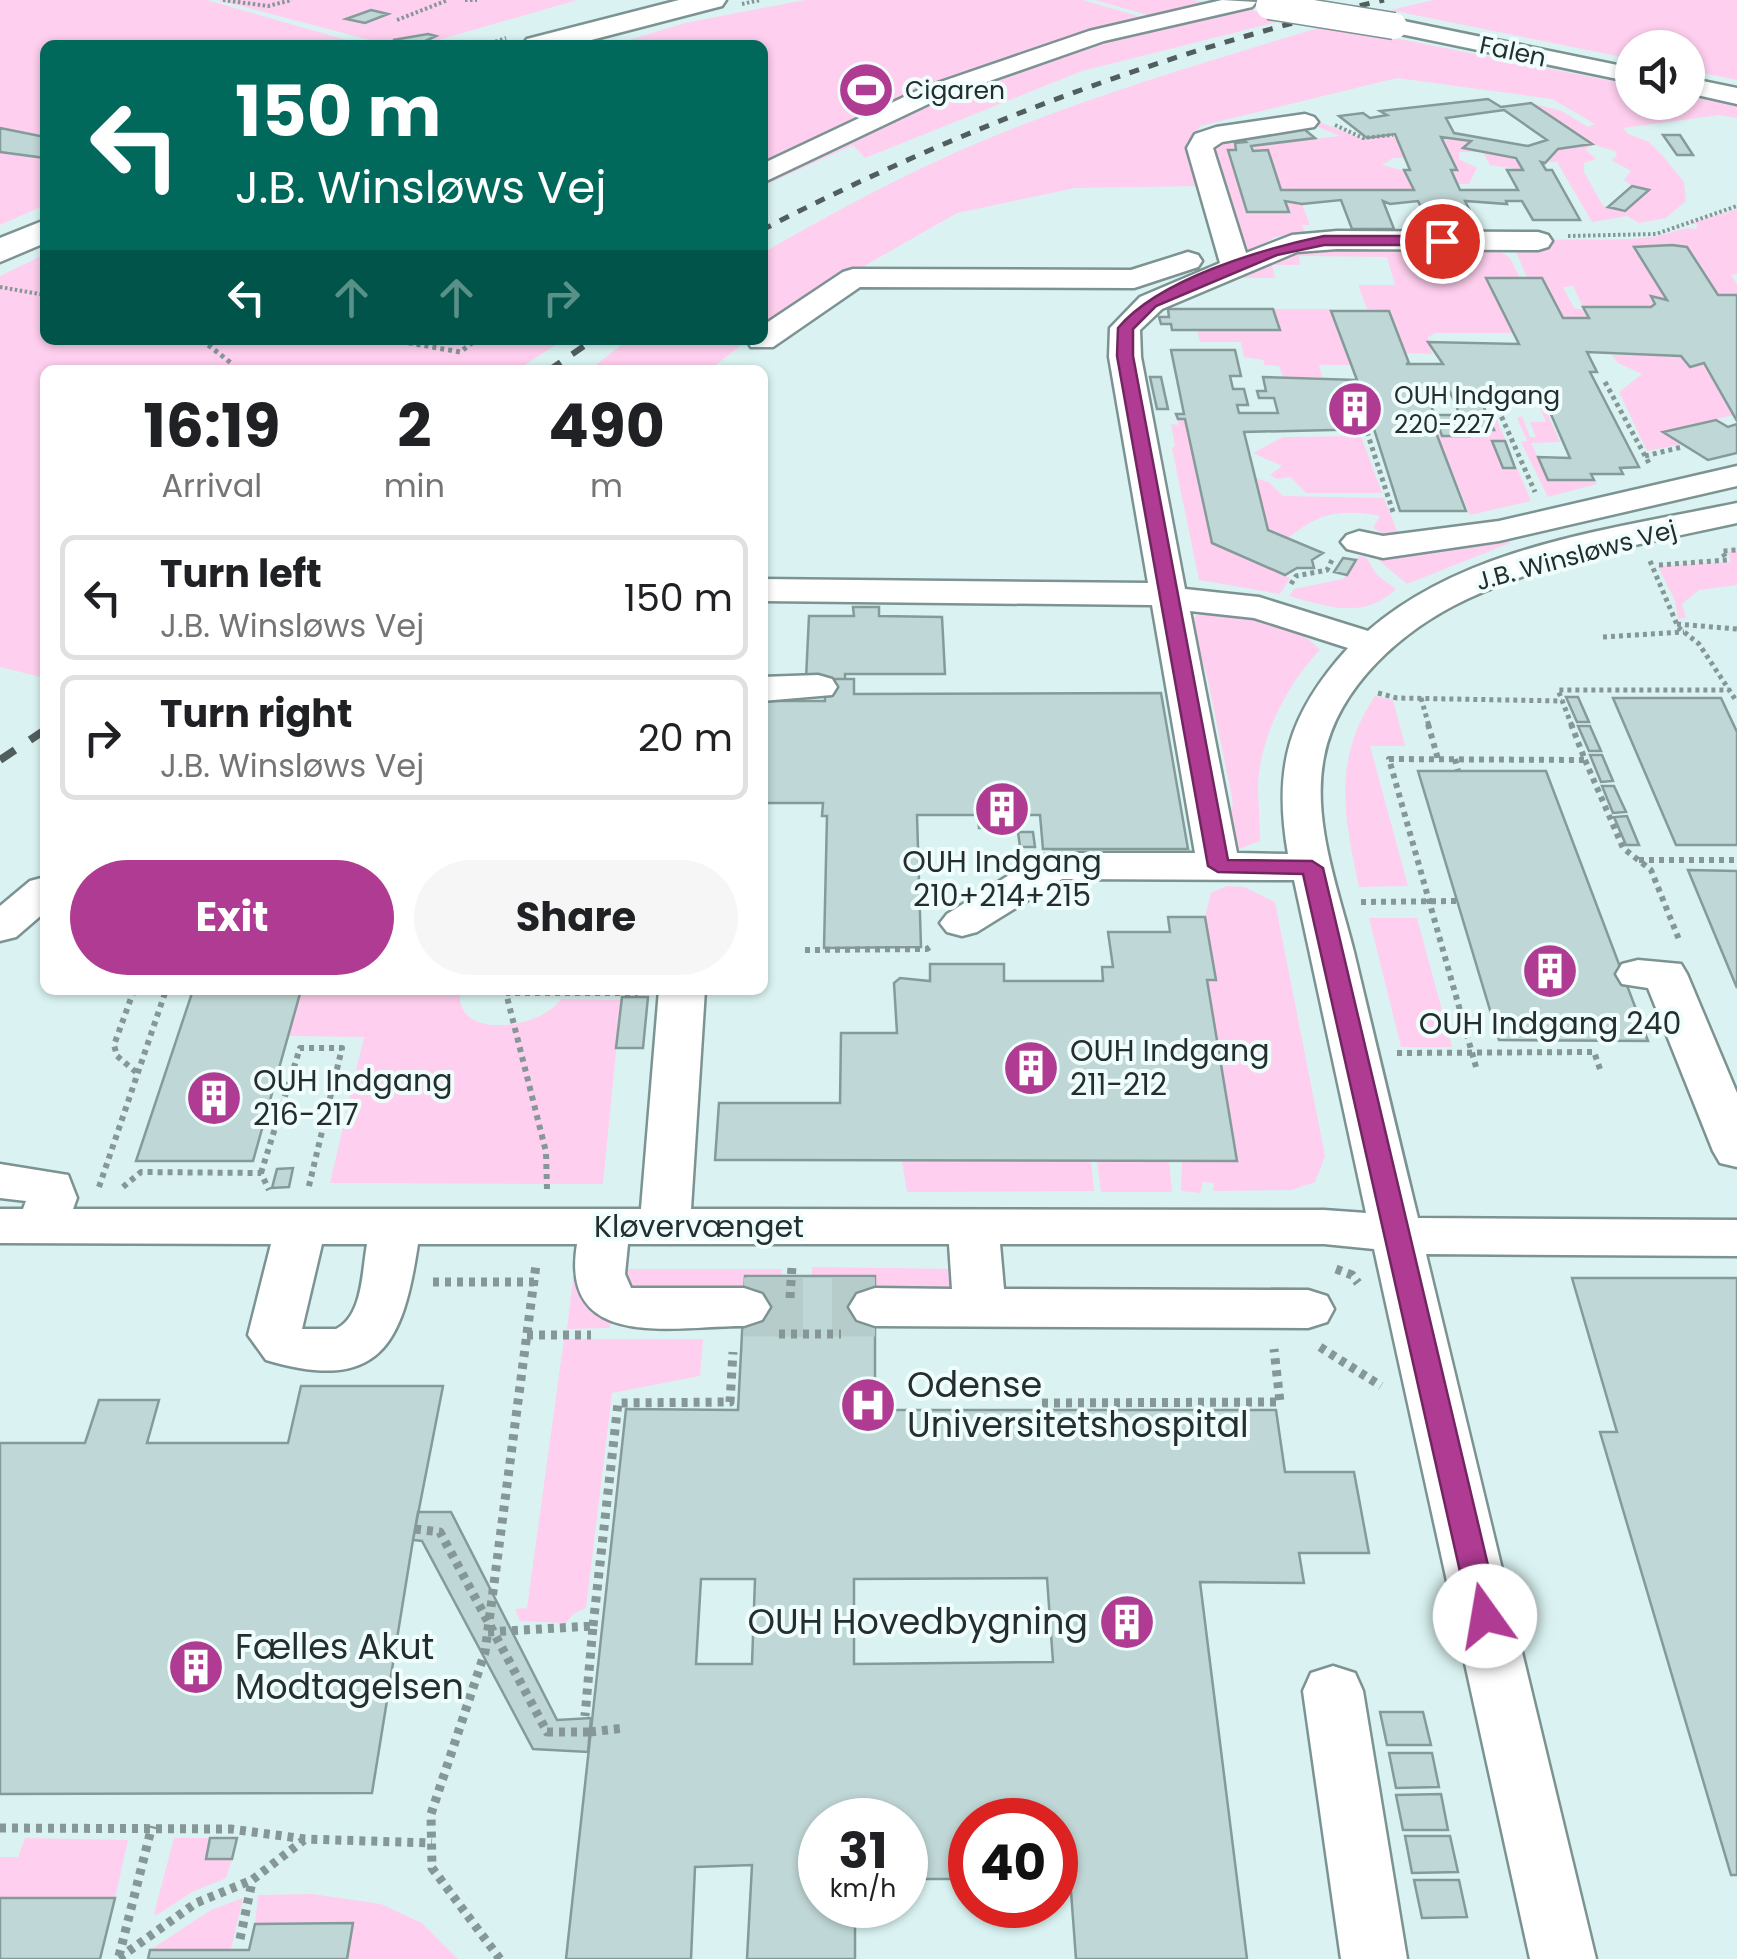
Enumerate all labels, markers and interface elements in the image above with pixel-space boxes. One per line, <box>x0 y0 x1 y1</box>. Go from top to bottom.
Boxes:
street label: Falen <box>1476 27 1549 76</box>
map controls <box>1615 30 1705 120</box>
button: sound <box>1615 30 1705 120</box>
sports icon: Cigaren <box>836 60 896 120</box>
text: 150 m <box>235 62 441 161</box>
place label: Cigaren <box>905 73 1005 108</box>
icon: left <box>70 80 200 210</box>
text: J.B. Winsløws Vej <box>235 156 606 219</box>
pin <box>1400 199 1485 284</box>
icon: arrive <box>1415 214 1470 269</box>
icon: left <box>219 270 274 325</box>
icon: ahead <box>324 270 379 325</box>
icon: ahead <box>429 270 484 325</box>
icon: right <box>534 270 589 325</box>
place label: OUH Indgang 220-227 <box>1394 378 1560 442</box>
building icon: OUH Indgang 220-227 <box>1325 379 1385 439</box>
text: 16:19 <box>143 384 280 468</box>
text: 2 <box>397 384 431 468</box>
text: 490 <box>548 384 665 468</box>
text: Arrival <box>161 463 262 508</box>
text: min <box>384 463 445 508</box>
text: m <box>590 463 623 508</box>
street label: J.B. Winsløws Vej <box>1472 512 1680 599</box>
text: Turn left <box>160 547 322 600</box>
icon: left <box>75 570 130 625</box>
text: 150 m <box>624 571 733 624</box>
text: J.B. Winsløws Vej <box>160 603 424 648</box>
text: Turn right <box>160 687 352 740</box>
icon: right <box>75 710 130 765</box>
text: 20 m <box>638 711 733 764</box>
text: J.B. Winsløws Vej <box>160 743 424 788</box>
building icon: OUH Indgang 210+214+215 <box>972 779 1032 839</box>
place label: OUH Indgang 210+214+215 <box>902 840 1102 917</box>
button: Exit <box>70 860 394 975</box>
button: Share <box>414 860 738 975</box>
building icon: OUH Indgang 240 <box>1520 941 1580 1001</box>
place label: OUH Indgang 240 <box>1419 1002 1681 1045</box>
place label: OUH Indgang 211-212 <box>1070 1029 1270 1106</box>
building icon: OUH Indgang 211-212 <box>1001 1038 1061 1098</box>
place label: OUH Indgang 216-217 <box>253 1059 453 1136</box>
building icon: OUH Indgang 216-217 <box>184 1068 244 1128</box>
street label: Kløvervænget <box>594 1205 804 1248</box>
place label: Odense Universitetshospital <box>907 1360 1249 1449</box>
hospital icon: Odense Universitetshospital <box>838 1375 898 1435</box>
position arrow <box>1433 1564 1537 1668</box>
building icon: OUH Hovedbygning <box>1097 1592 1157 1652</box>
place label: OUH Hovedbygning <box>748 1597 1088 1646</box>
place label: Fælles Akut Modtagelsen <box>235 1622 464 1711</box>
building icon: Fælles Akut Modtagelsen <box>166 1637 226 1697</box>
speed limit sign: 40 <box>948 1798 1078 1928</box>
text: 31 <box>838 1815 888 1886</box>
text: km/h <box>830 1871 896 1906</box>

